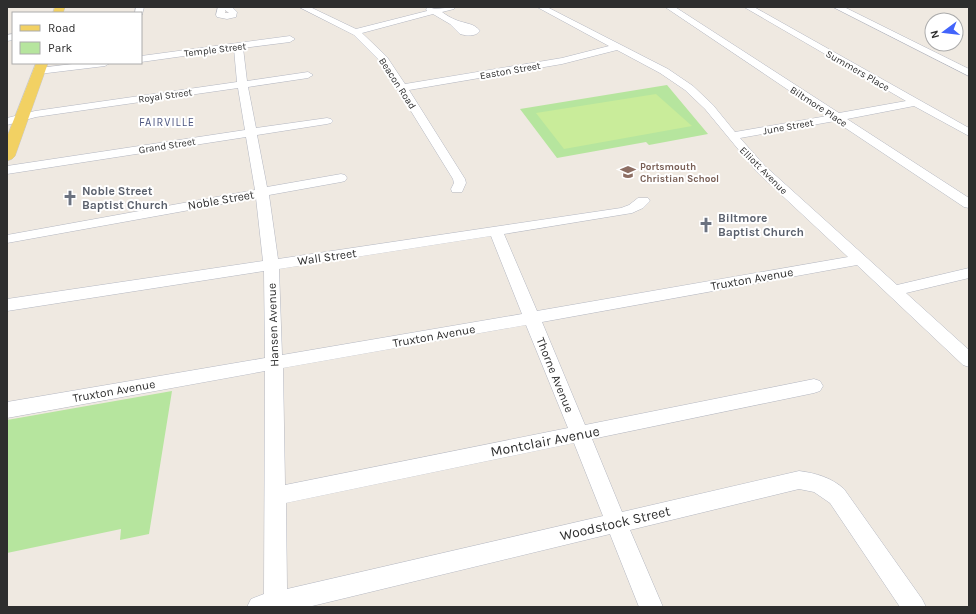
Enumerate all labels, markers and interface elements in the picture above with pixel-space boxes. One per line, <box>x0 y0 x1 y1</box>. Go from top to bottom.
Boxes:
legend <box>12 12 142 64</box>
north arrow <box>924 12 964 52</box>
text: Road <box>48 21 76 35</box>
text: N <box>928 29 942 40</box>
street label: Temple Street <box>183 40 247 60</box>
text: Park <box>48 41 73 55</box>
street label: Summers Place <box>824 48 891 94</box>
street label: Beacon Road <box>376 56 418 112</box>
street label: Easton Street <box>479 60 542 82</box>
street label: Biltmore Place <box>788 84 849 130</box>
street label: Royal Street <box>137 86 193 106</box>
district label: FAIRVILLE <box>139 116 195 129</box>
street label: June Street <box>762 117 815 137</box>
street label: Grand Street <box>138 136 197 156</box>
street label: Elliott Avenue <box>737 144 790 197</box>
place label: Portsmouth Christian School <box>640 161 719 185</box>
school or university icon: Portsmouth Christian School <box>619 163 637 181</box>
place label: Noble Street Baptist Church <box>82 184 168 212</box>
street label: Noble Street <box>187 187 256 213</box>
church icon: Noble Street Baptist Church <box>61 189 79 207</box>
place label: Biltmore Baptist Church <box>718 211 804 239</box>
church icon: Biltmore Baptist Church <box>697 216 715 234</box>
street label: Wall Street <box>297 246 358 268</box>
street label: Truxton Avenue <box>710 265 794 293</box>
street label: Hansen Avenue <box>265 283 281 367</box>
street label: Truxton Avenue <box>392 322 476 350</box>
street label: Thorne Avenue <box>534 335 576 415</box>
street label: Truxton Avenue <box>72 377 156 405</box>
street label: Montclair Avenue <box>489 423 601 460</box>
street label: Woodstock Street <box>558 503 672 544</box>

